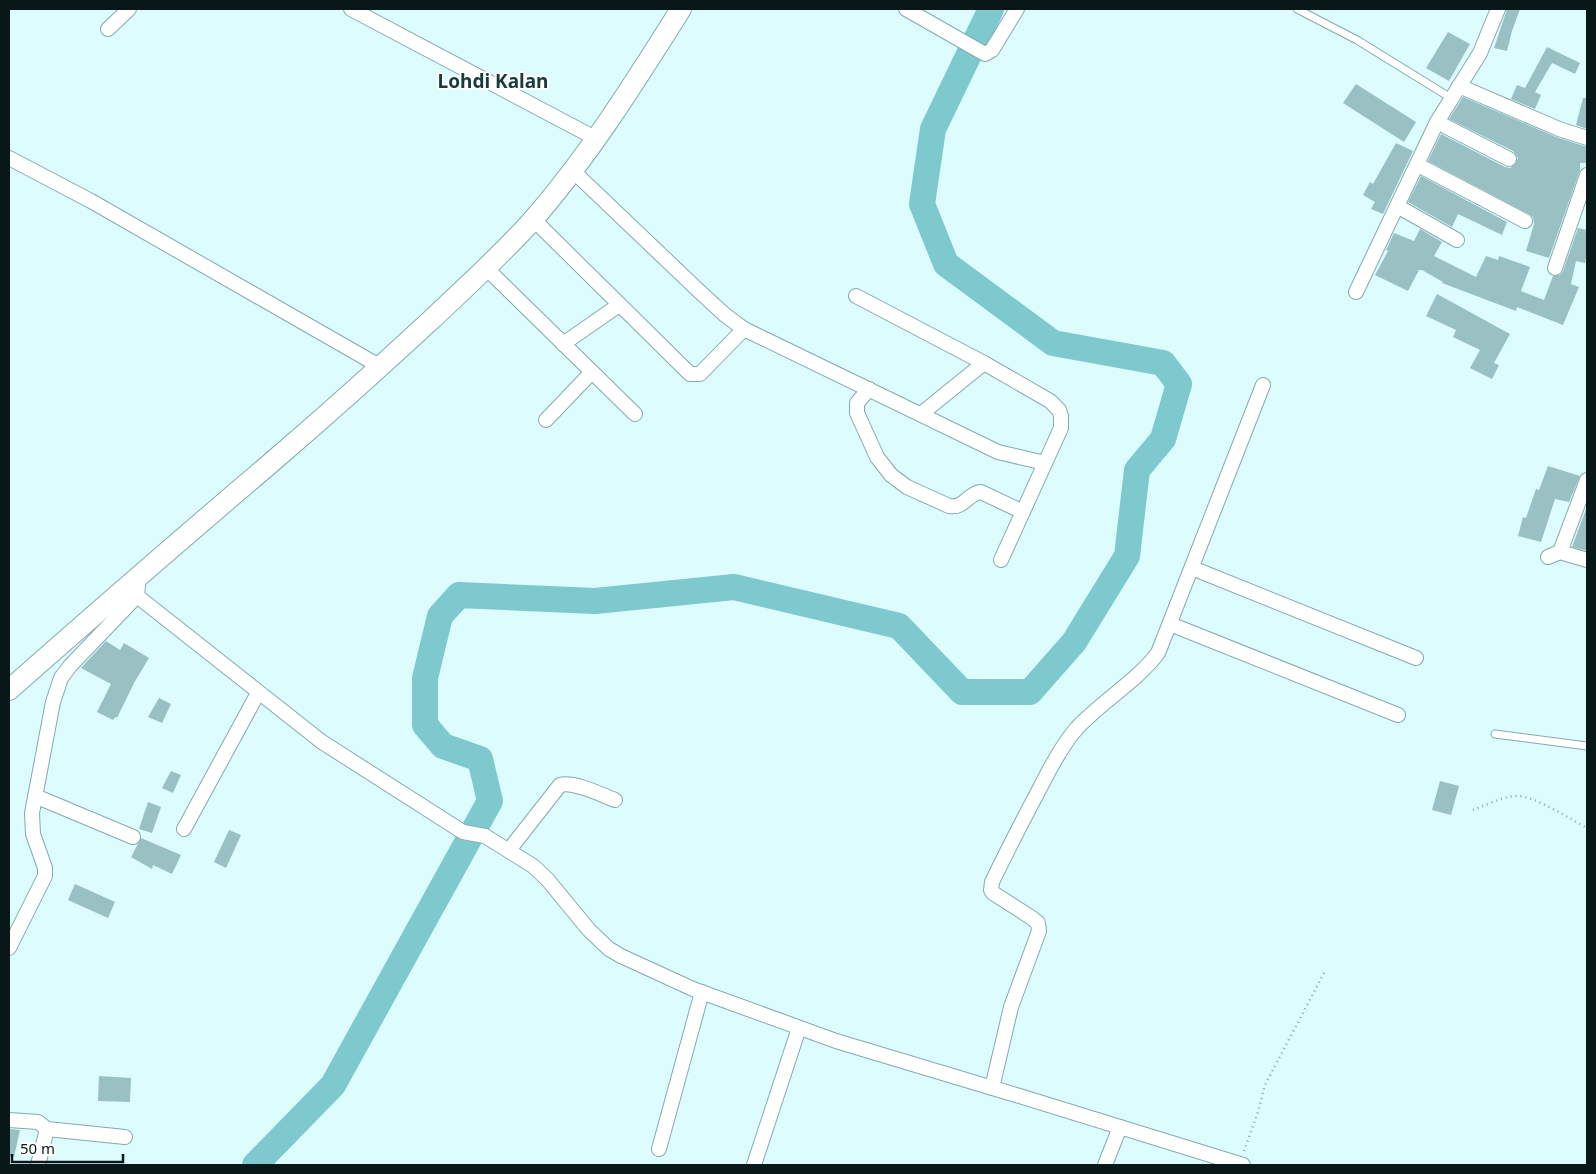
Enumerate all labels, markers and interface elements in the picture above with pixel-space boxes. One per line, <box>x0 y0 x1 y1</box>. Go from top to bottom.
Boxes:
district label: Lohdi Kalan <box>438 68 548 94</box>
scale bar <box>12 1132 124 1164</box>
text: 50 m <box>20 1138 55 1158</box>

